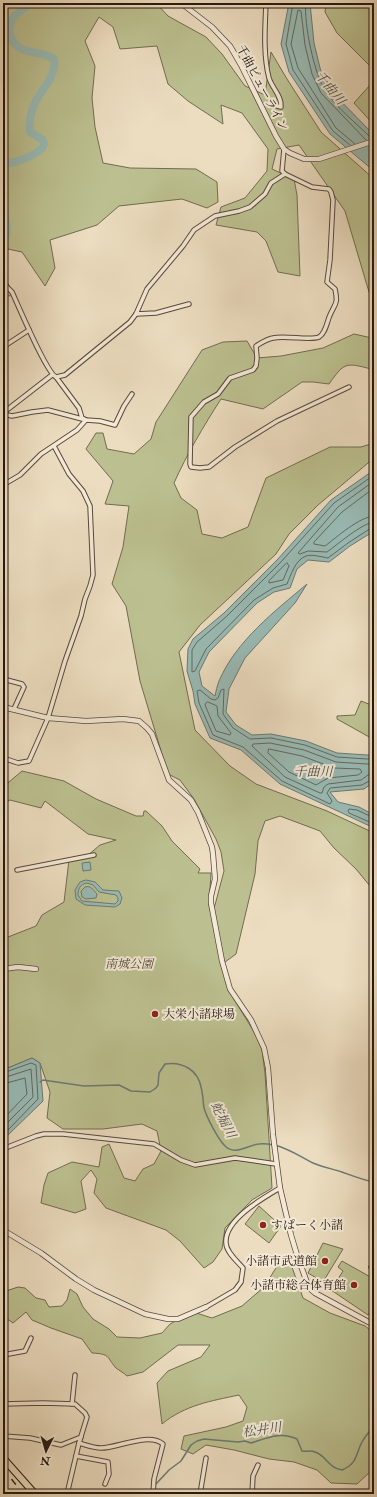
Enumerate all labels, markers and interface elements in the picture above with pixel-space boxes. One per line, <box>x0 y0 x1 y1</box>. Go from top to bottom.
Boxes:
street label: 千曲ビューライン <box>233 42 291 134</box>
water label: 千曲川 <box>312 68 350 110</box>
water label: 千曲川 <box>293 764 334 780</box>
park label: 南城公園 <box>105 957 155 972</box>
place label: 大栄小諸球場 <box>163 1007 235 1022</box>
marker: 大栄小諸球場 <box>150 1009 160 1019</box>
water label: 蛇堀川 <box>207 1099 240 1143</box>
place label: すぱーく小諸 <box>271 1218 343 1233</box>
marker: すぱーく小諸 <box>258 1220 268 1230</box>
place label: 小諸市武道館 <box>245 1254 317 1269</box>
marker: 小諸市武道館 <box>320 1256 330 1266</box>
place label: 小諸市総合体育館 <box>250 1278 346 1293</box>
marker: 小諸市総合体育館 <box>349 1280 359 1290</box>
water label: 松井川 <box>242 1419 284 1441</box>
north arrow <box>26 1431 66 1471</box>
text: N <box>39 1453 52 1467</box>

